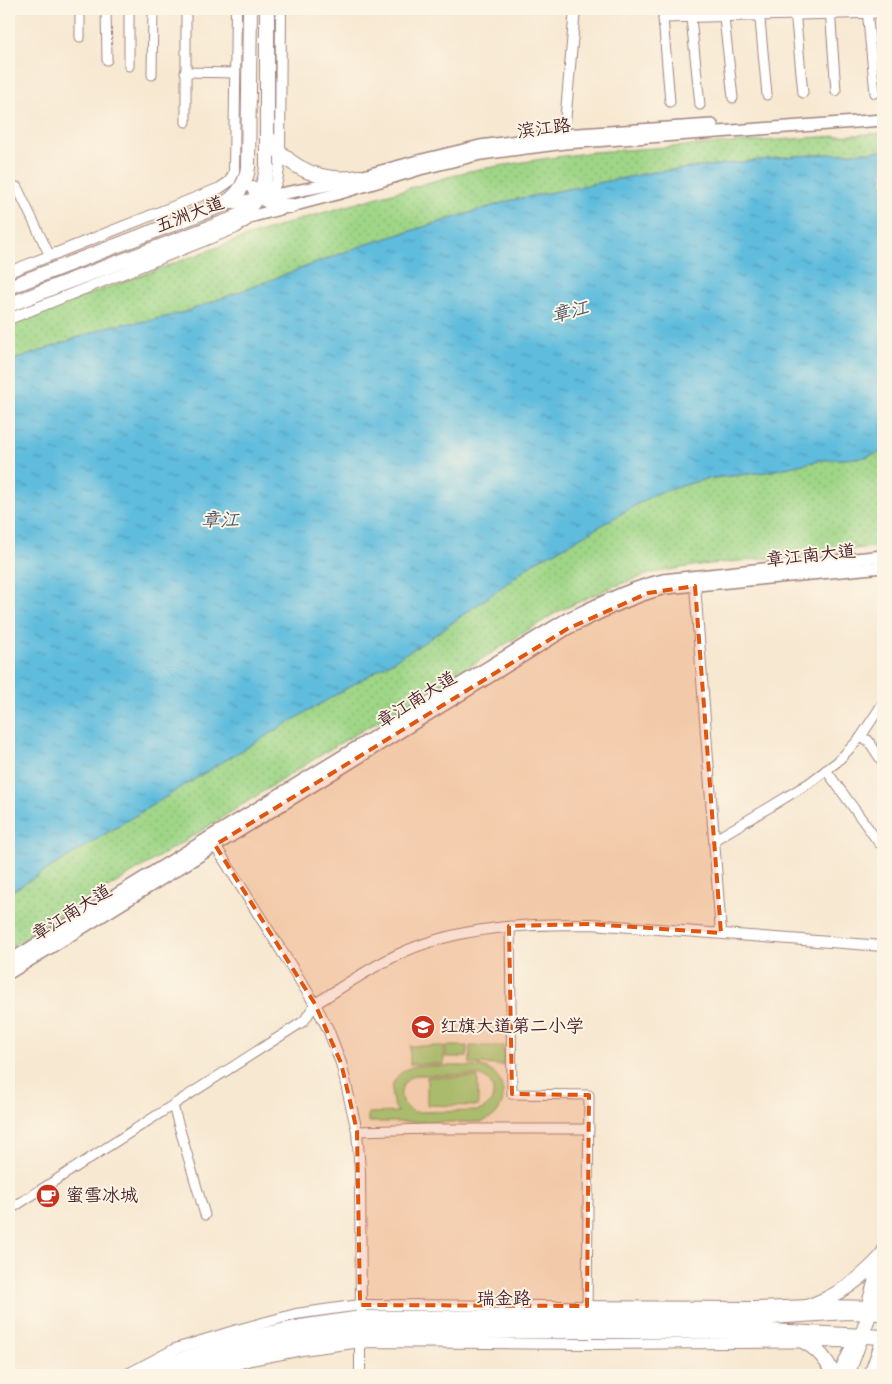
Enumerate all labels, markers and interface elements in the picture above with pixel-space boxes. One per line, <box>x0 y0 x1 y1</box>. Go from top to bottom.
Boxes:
street label: 滨江路 <box>516 114 572 144</box>
street label: 五洲大道 <box>152 191 228 239</box>
water label: 章江 <box>549 295 592 329</box>
water label: 章江 <box>201 508 240 533</box>
street label: 章江南大道 <box>765 539 857 573</box>
street label: 章江南大道 <box>372 666 462 734</box>
street label: 章江南大道 <box>27 879 117 947</box>
school or university icon: 红旗大道第二小学 <box>410 1014 436 1040</box>
place label: 红旗大道第二小学 <box>440 1015 584 1039</box>
cafe icon: 蜜雪冰城 <box>35 1183 61 1209</box>
place label: 蜜雪冰城 <box>66 1184 138 1208</box>
street label: 瑞金路 <box>477 1287 531 1311</box>

